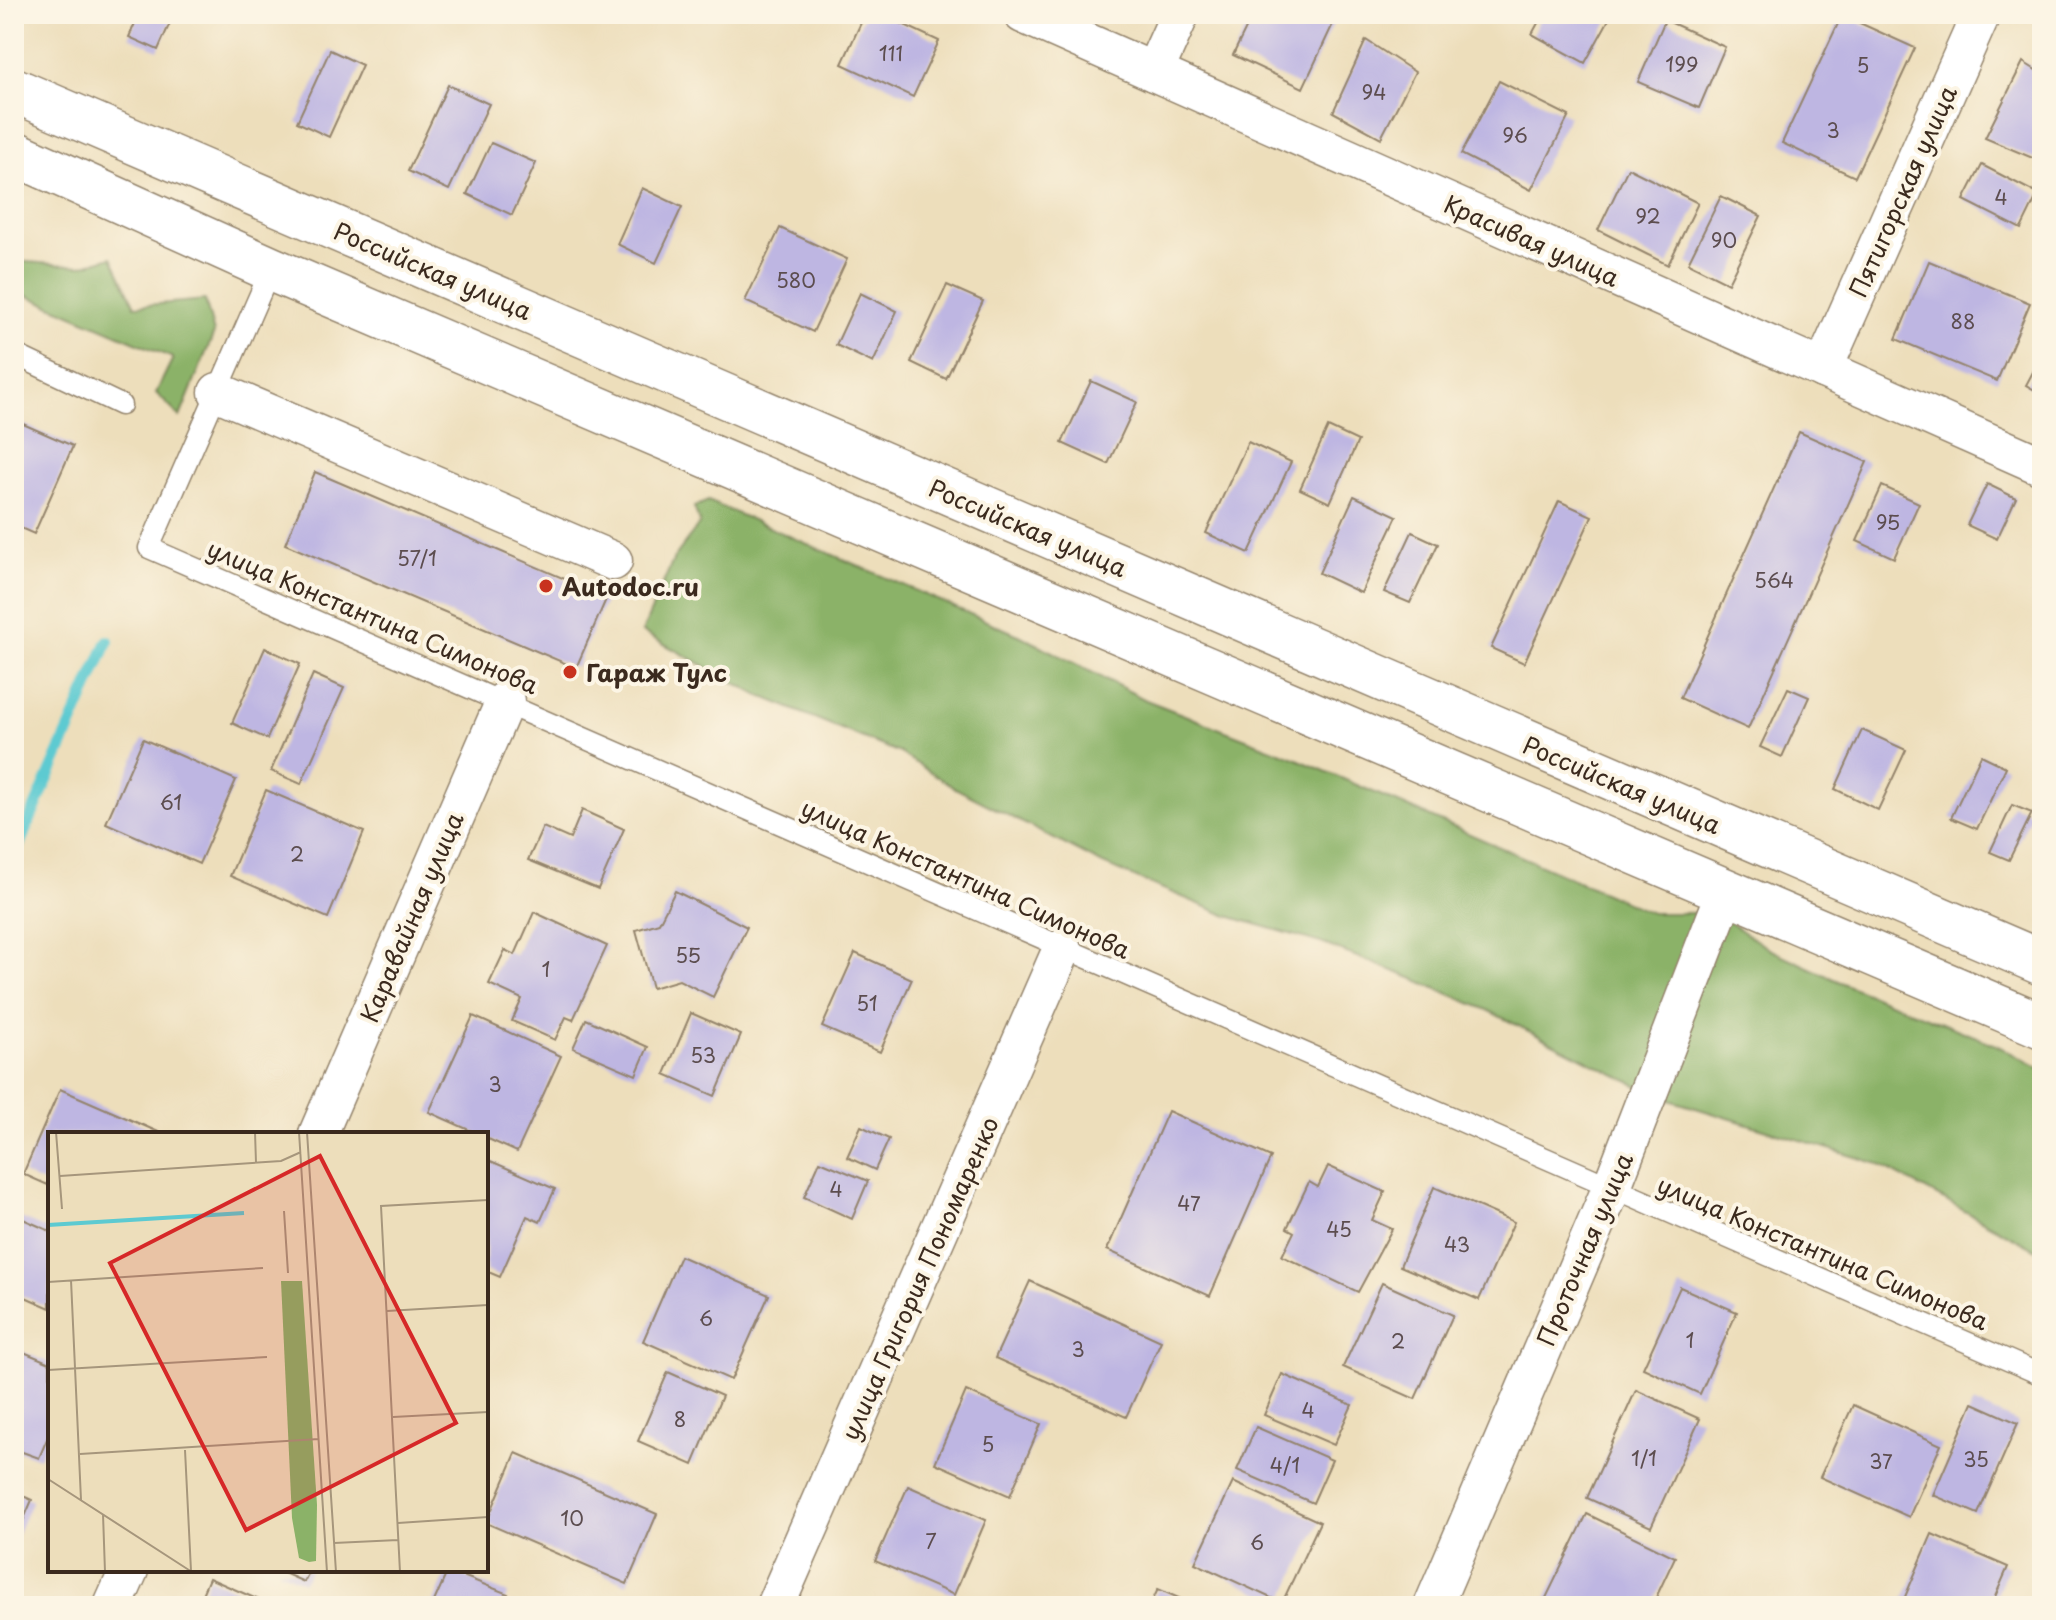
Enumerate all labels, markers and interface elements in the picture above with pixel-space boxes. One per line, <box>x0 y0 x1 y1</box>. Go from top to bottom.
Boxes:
house number: 111 <box>879 38 903 68</box>
house number: 199 <box>1665 49 1699 79</box>
house number: 5 <box>1857 50 1869 80</box>
house number: 94 <box>1362 77 1386 107</box>
street label: Пятигорская улица <box>1839 79 1965 303</box>
house number: 3 <box>1826 115 1840 145</box>
house number: 96 <box>1502 120 1528 150</box>
house number: 4 <box>1994 182 2008 212</box>
street label: Красивая улица <box>1439 185 1625 295</box>
house number: 92 <box>1635 201 1661 231</box>
street label: Российская улица <box>329 212 537 328</box>
house number: 90 <box>1711 225 1737 255</box>
house number: 580 <box>776 265 816 295</box>
house number: 88 <box>1951 306 1975 336</box>
street label: Российская улица <box>924 469 1132 585</box>
house number: 95 <box>1876 507 1900 537</box>
street label: улица Константина Симонова <box>202 530 544 702</box>
house number: 57/1 <box>397 543 437 573</box>
house number: 564 <box>1754 565 1794 595</box>
place label: Autodoc.ru <box>562 568 699 604</box>
marker: Autodoc.ru <box>537 577 555 595</box>
place label: Гараж Тулс <box>586 654 727 690</box>
marker: Гараж Тулс <box>561 663 579 681</box>
street label: Российская улица <box>1518 726 1726 842</box>
house number: 61 <box>160 787 182 817</box>
street label: улица Константина Симонова <box>796 789 1136 967</box>
street label: Каравайная улица <box>350 806 472 1028</box>
house number: 2 <box>290 839 304 869</box>
house number: 55 <box>675 940 701 970</box>
house number: 1 <box>542 954 550 984</box>
house number: 51 <box>856 988 878 1018</box>
house number: 53 <box>690 1040 716 1070</box>
house number: 3 <box>488 1069 502 1099</box>
street label: улица Григория Пономаренко <box>831 1110 1007 1446</box>
inset map <box>48 1132 488 1572</box>
street label: Проточная улица <box>1527 1147 1641 1351</box>
street label: улица Константина Симонова <box>1652 1166 1994 1338</box>
house number: 4 <box>829 1174 843 1204</box>
house number: 47 <box>1177 1188 1201 1218</box>
house number: 45 <box>1326 1214 1352 1244</box>
house number: 43 <box>1444 1229 1470 1259</box>
house number: 6 <box>699 1303 713 1333</box>
house number: 1 <box>1686 1325 1694 1355</box>
house number: 2 <box>1391 1326 1405 1356</box>
house number: 3 <box>1071 1334 1085 1364</box>
house number: 4 <box>1301 1395 1315 1425</box>
house number: 8 <box>674 1404 686 1434</box>
house number: 5 <box>982 1429 994 1459</box>
house number: 1/1 <box>1631 1443 1657 1473</box>
house number: 35 <box>1963 1444 1989 1474</box>
house number: 37 <box>1869 1446 1893 1476</box>
house number: 4/1 <box>1270 1450 1300 1480</box>
house number: 10 <box>560 1503 584 1533</box>
house number: 7 <box>925 1526 937 1556</box>
house number: 6 <box>1250 1527 1264 1557</box>

